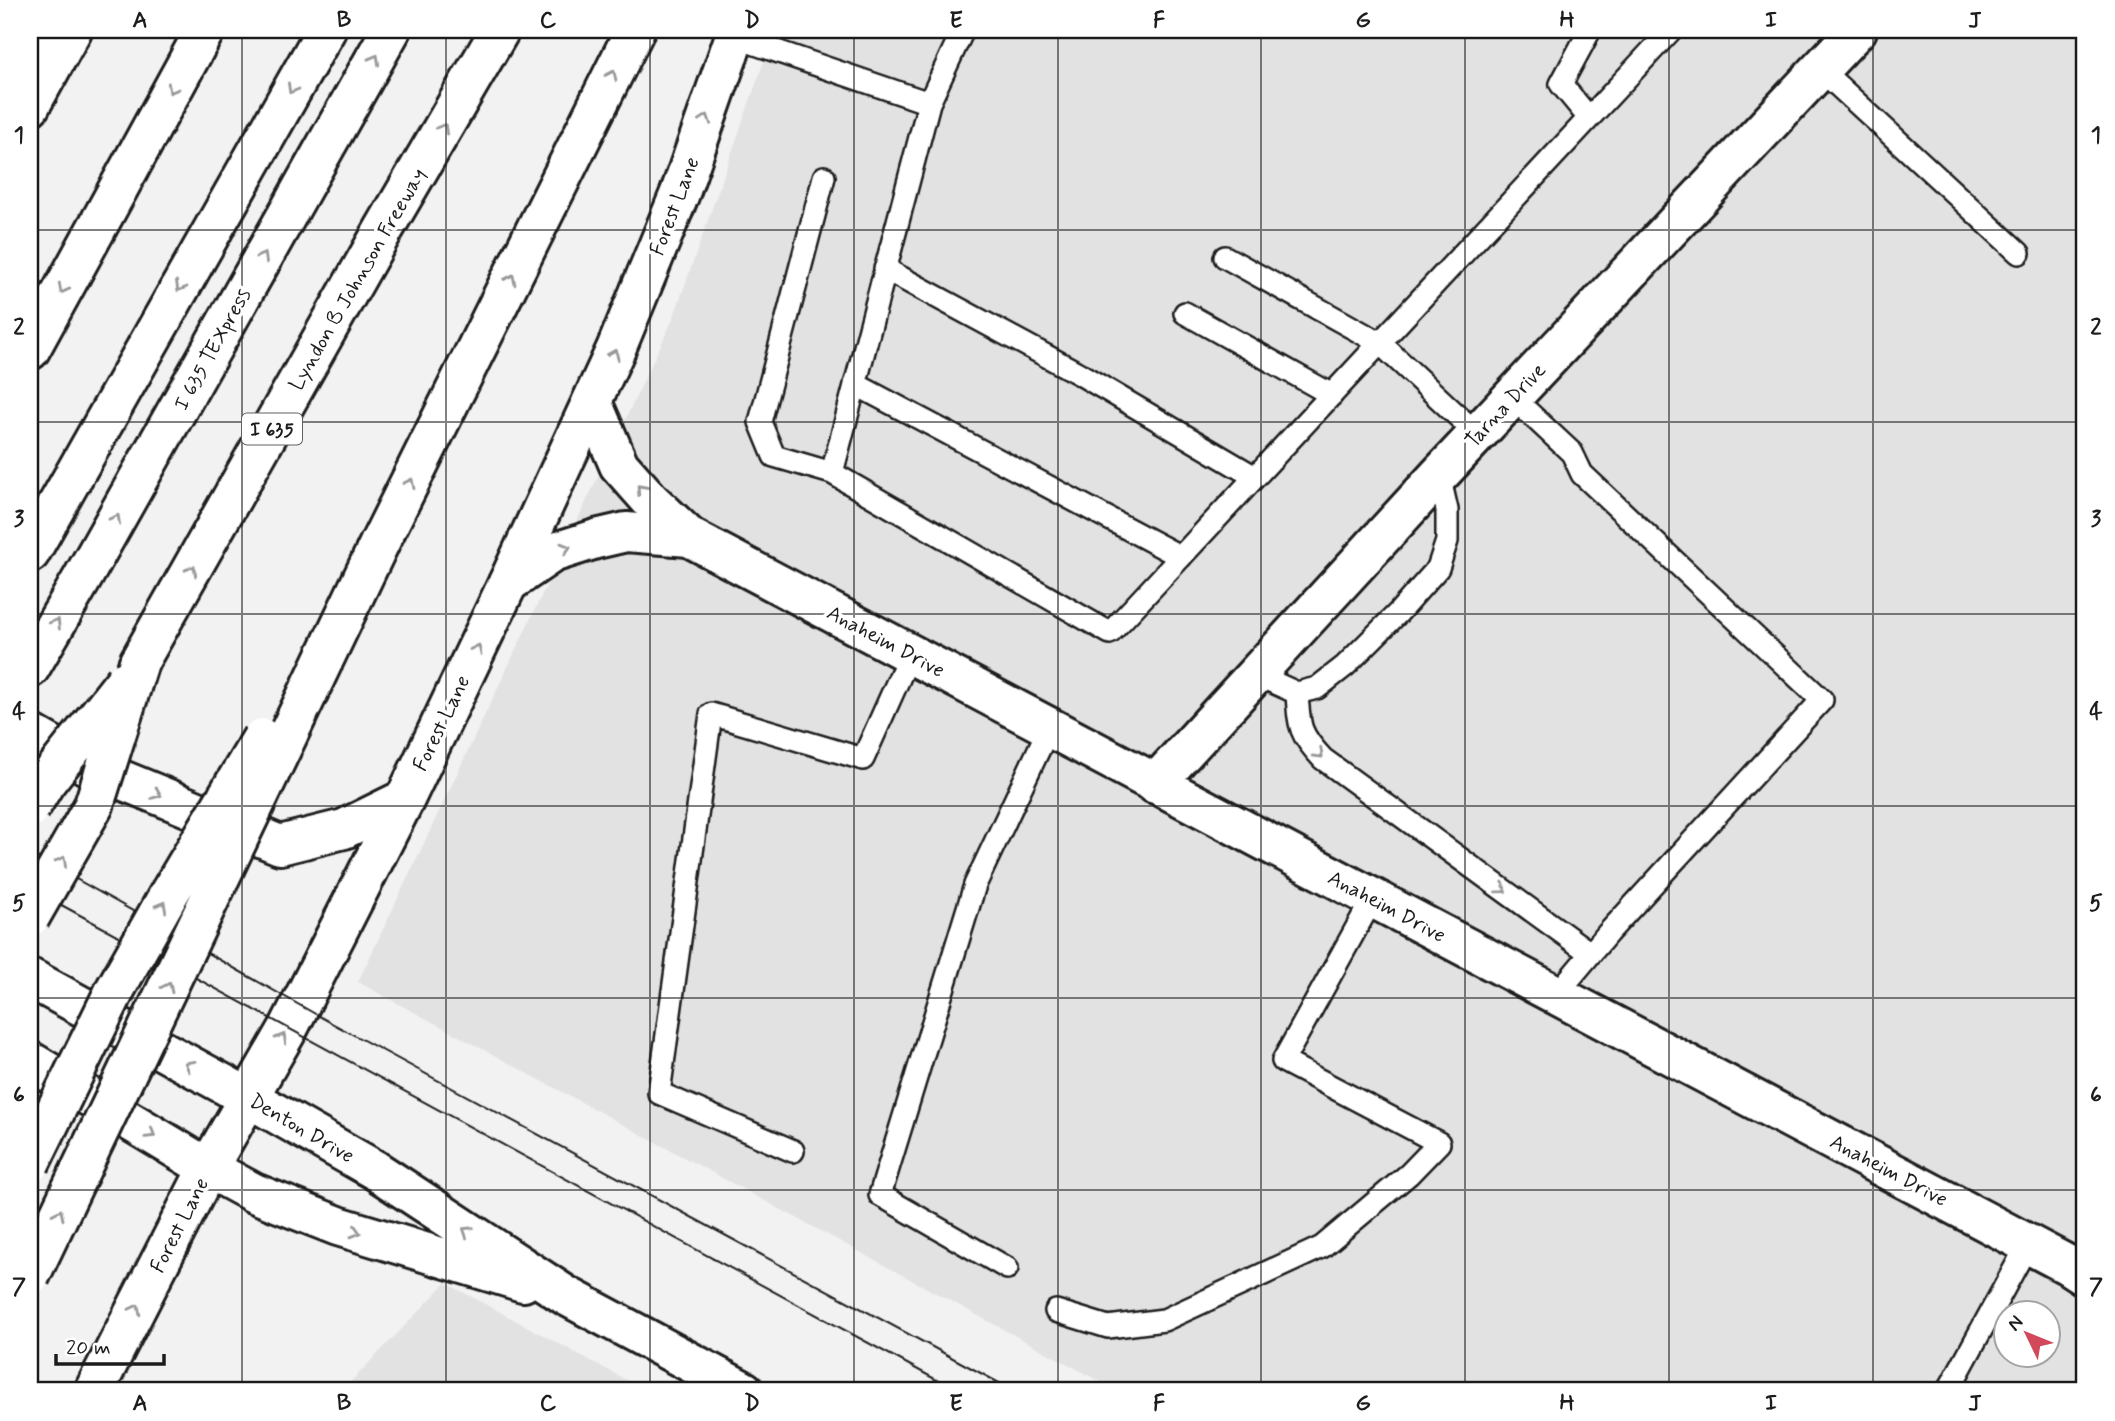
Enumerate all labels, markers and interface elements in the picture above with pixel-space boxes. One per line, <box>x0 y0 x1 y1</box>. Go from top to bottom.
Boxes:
text: A <box>132 6 148 36</box>
text: B <box>337 6 352 36</box>
text: C <box>540 6 557 36</box>
text: D <box>744 6 760 36</box>
text: E <box>949 6 963 36</box>
text: F <box>1153 6 1165 36</box>
text: G <box>1355 6 1371 36</box>
text: H <box>1559 6 1575 36</box>
text: I <box>1765 6 1777 36</box>
text: J <box>1968 6 1982 36</box>
one-way arrow <box>367 54 380 66</box>
one-way arrow <box>603 70 617 82</box>
one-way arrow <box>167 82 180 95</box>
one-way arrow <box>287 82 300 94</box>
one-way arrow <box>698 113 712 126</box>
text: 1 <box>14 121 24 151</box>
text: 1 <box>2091 121 2101 151</box>
one-way arrow <box>435 123 448 135</box>
street label: Forest Lane <box>643 153 707 260</box>
street label: Lyndon B Johnson Freeway <box>283 163 433 396</box>
one-way arrow <box>255 252 268 264</box>
one-way arrow <box>502 274 516 286</box>
one-way arrow <box>175 280 188 292</box>
one-way arrow <box>58 282 71 294</box>
street label: I 635 TEXpress <box>168 283 258 416</box>
text: 2 <box>13 313 25 343</box>
text: 2 <box>2090 313 2102 343</box>
one-way arrow <box>606 348 620 361</box>
street label: Tarna Drive <box>1459 357 1552 454</box>
road number: I 635 <box>242 414 302 444</box>
one-way arrow <box>401 478 415 490</box>
one-way arrow <box>636 484 649 497</box>
text: 3 <box>14 505 25 535</box>
text: 3 <box>2091 505 2102 535</box>
one-way arrow <box>108 514 121 527</box>
one-way arrow <box>560 542 572 557</box>
one-way arrow <box>184 564 197 577</box>
street label: Anaheim Drive <box>822 599 949 685</box>
one-way arrow <box>48 618 61 631</box>
one-way arrow <box>469 644 483 656</box>
street label: Forest Lane <box>407 671 477 776</box>
text: 4 <box>12 697 26 727</box>
text: 4 <box>2089 697 2103 727</box>
one-way arrow <box>1311 746 1324 759</box>
one-way arrow <box>150 786 162 800</box>
one-way arrow <box>54 855 67 868</box>
street label: Anaheim Drive <box>1323 864 1450 950</box>
one-way arrow <box>1494 881 1507 894</box>
text: 5 <box>12 889 26 919</box>
text: 5 <box>2089 889 2103 919</box>
one-way arrow <box>154 901 167 914</box>
one-way arrow <box>160 982 174 994</box>
one-way arrow <box>274 1033 287 1046</box>
one-way arrow <box>184 1060 197 1073</box>
text: 6 <box>13 1081 25 1111</box>
text: 6 <box>2090 1081 2102 1111</box>
street label: Denton Drive <box>244 1088 359 1170</box>
one-way arrow <box>144 1125 157 1138</box>
street label: Anaheim Drive <box>1825 1128 1952 1214</box>
street label: Forest Lane <box>144 1173 216 1278</box>
one-way arrow <box>51 1209 65 1221</box>
one-way arrow <box>349 1223 361 1238</box>
one-way arrow <box>462 1227 475 1239</box>
text: 7 <box>12 1273 26 1303</box>
text: 7 <box>2089 1273 2103 1303</box>
north arrow <box>1993 1298 2062 1368</box>
one-way arrow <box>128 1304 142 1316</box>
text: N <box>2002 1310 2029 1337</box>
scale bar <box>56 1323 164 1367</box>
text: 20 m <box>66 1334 111 1362</box>
text: A <box>132 1389 148 1419</box>
text: B <box>337 1389 352 1419</box>
text: C <box>540 1389 557 1419</box>
text: D <box>744 1389 760 1419</box>
text: E <box>949 1389 963 1419</box>
text: F <box>1153 1389 1165 1419</box>
text: G <box>1355 1389 1371 1419</box>
text: H <box>1559 1389 1575 1419</box>
text: I <box>1765 1389 1777 1419</box>
text: J <box>1968 1389 1982 1419</box>

